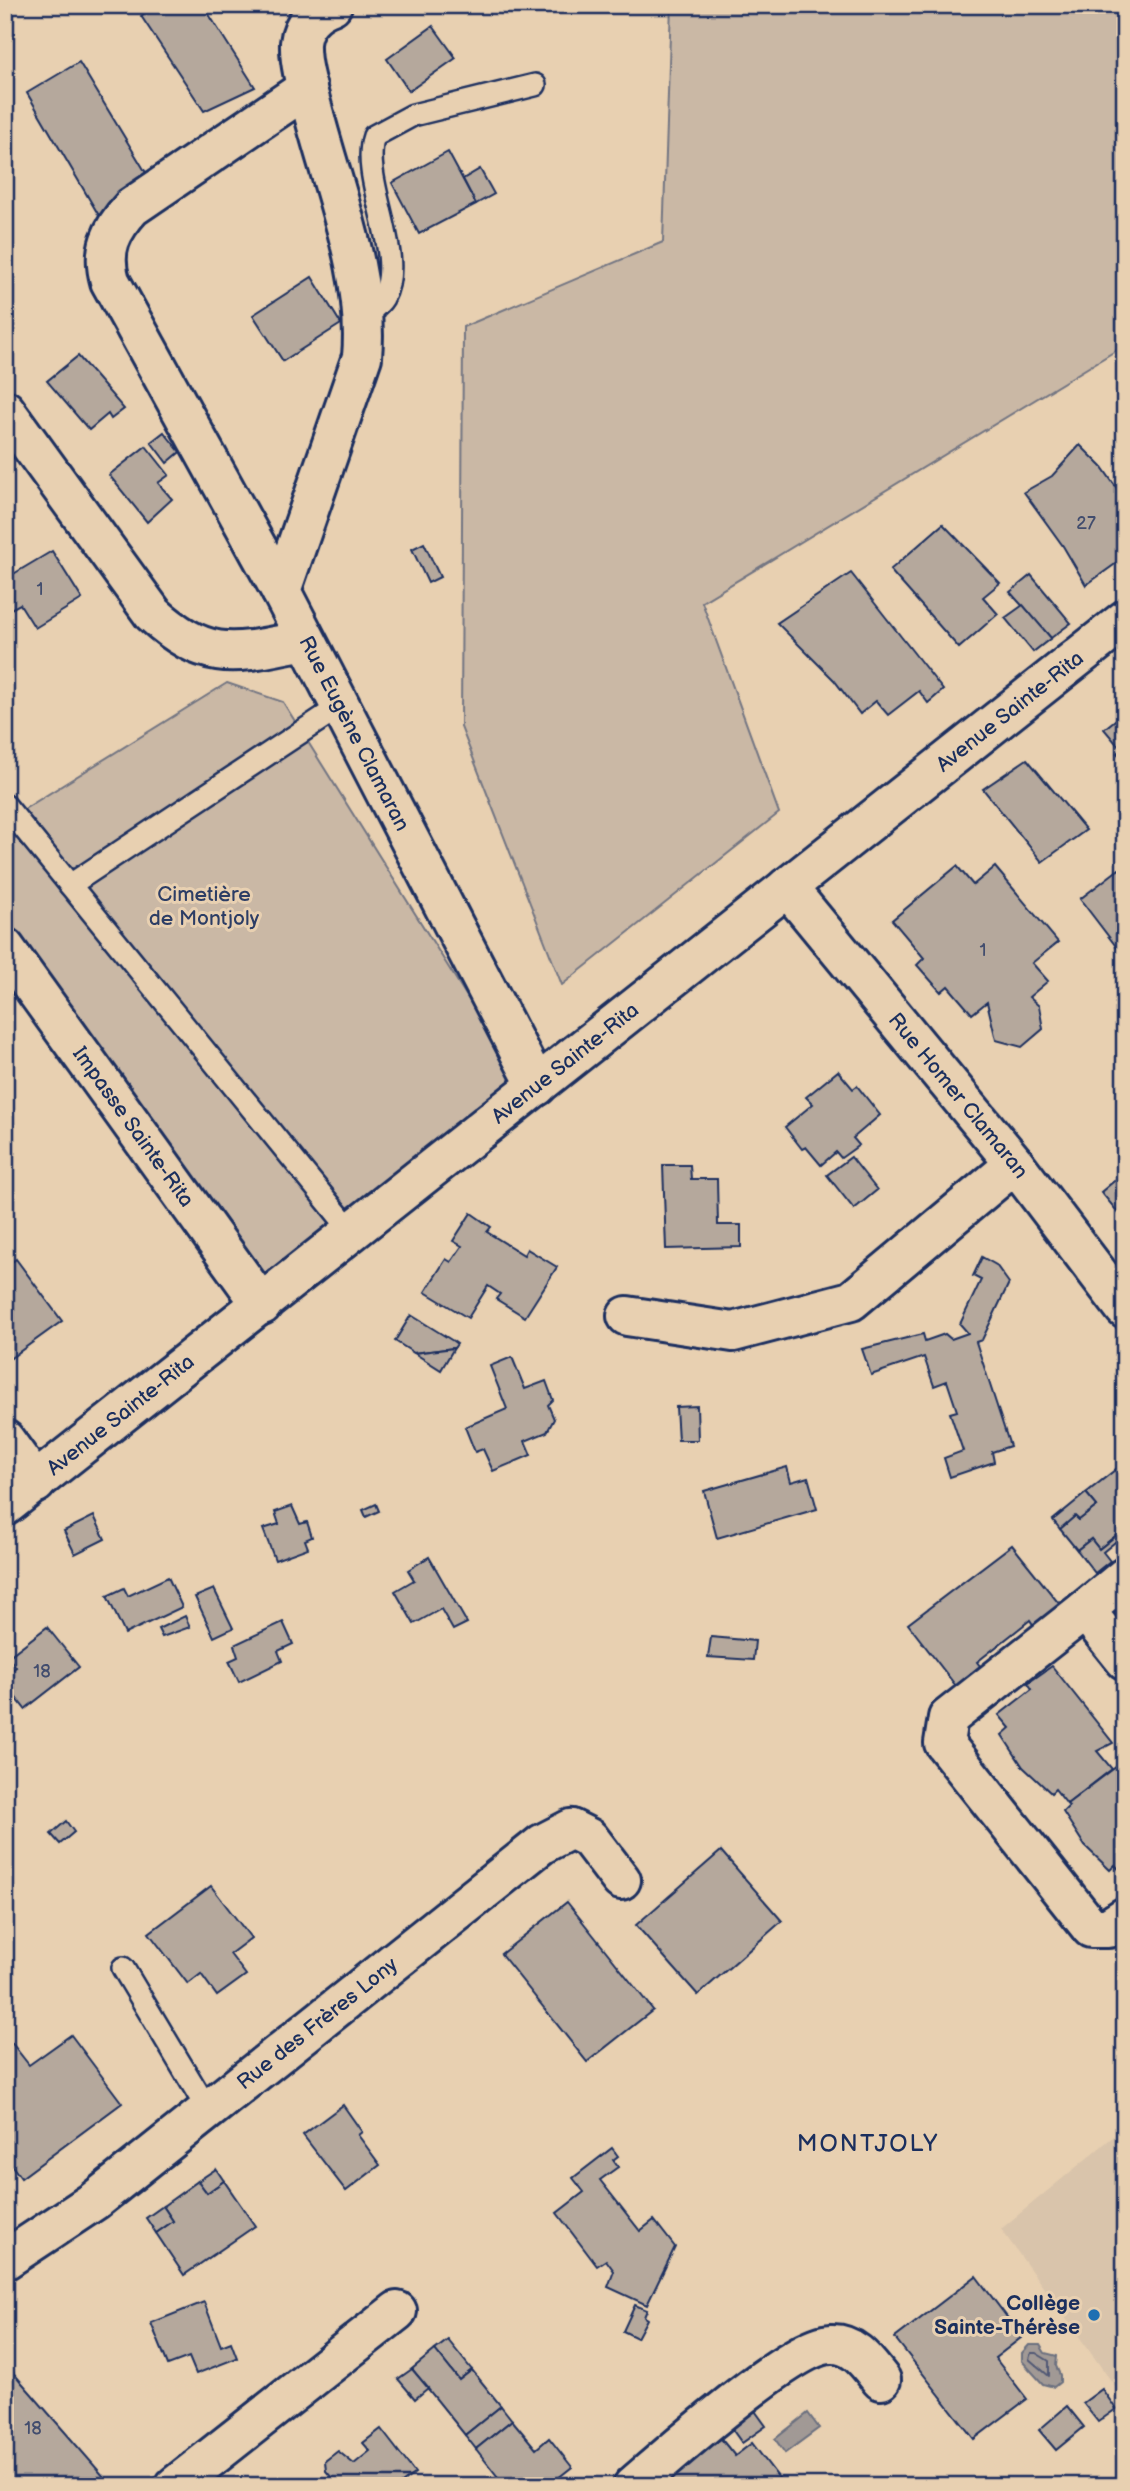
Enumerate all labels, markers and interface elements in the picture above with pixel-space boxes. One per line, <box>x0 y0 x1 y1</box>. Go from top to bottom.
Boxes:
house number: 27 <box>1076 513 1096 534</box>
house number: 1 <box>37 579 43 600</box>
street label: Rue Eugène Clamaran <box>294 632 415 835</box>
street label: Avenue Sainte-Rita <box>931 645 1088 777</box>
park label: Cimetière de Montjoly <box>149 882 260 931</box>
house number: 1 <box>980 940 986 961</box>
street label: Avenue Sainte-Rita <box>486 997 644 1129</box>
street label: Rue Homer Clamaran <box>883 1008 1034 1183</box>
street label: Impasse Sainte-Rita <box>67 1042 200 1212</box>
street label: Avenue Sainte-Rita <box>42 1349 199 1481</box>
house number: 18 <box>33 1661 51 1682</box>
street label: Rue des Frères Lony <box>232 1951 403 2095</box>
district label: MONTJOLY <box>797 2129 939 2158</box>
place label: Collège Sainte-Thérèse <box>934 2291 1080 2340</box>
marker: Collège Sainte-Thérèse <box>1086 2307 1102 2323</box>
house number: 18 <box>24 2418 42 2439</box>

